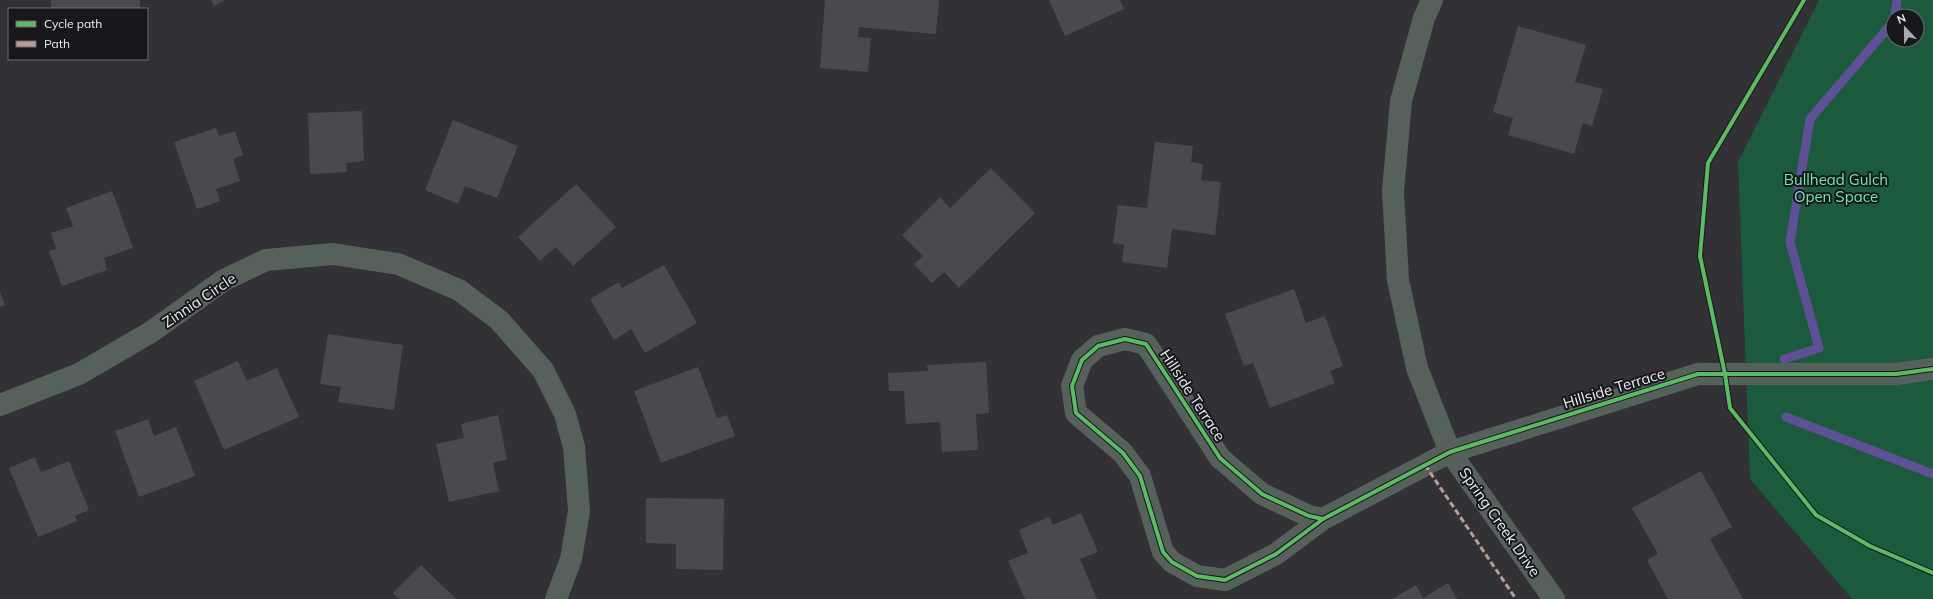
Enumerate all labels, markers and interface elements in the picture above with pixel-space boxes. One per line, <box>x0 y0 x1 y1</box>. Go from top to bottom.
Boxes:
legend <box>8 8 148 60</box>
north arrow <box>1885 8 1925 48</box>
text: N <box>1895 11 1908 27</box>
text: Cycle path <box>44 16 102 31</box>
text: Path <box>44 36 70 51</box>
park label: Bullhead Gulch Open Space <box>1784 170 1888 206</box>
street label: Zinnia Circle <box>158 268 240 332</box>
street label: Hillside Terrace <box>1156 346 1230 444</box>
street label: Hillside Terrace <box>1561 363 1667 413</box>
street label: Spring Creek Drive <box>1455 464 1545 580</box>

